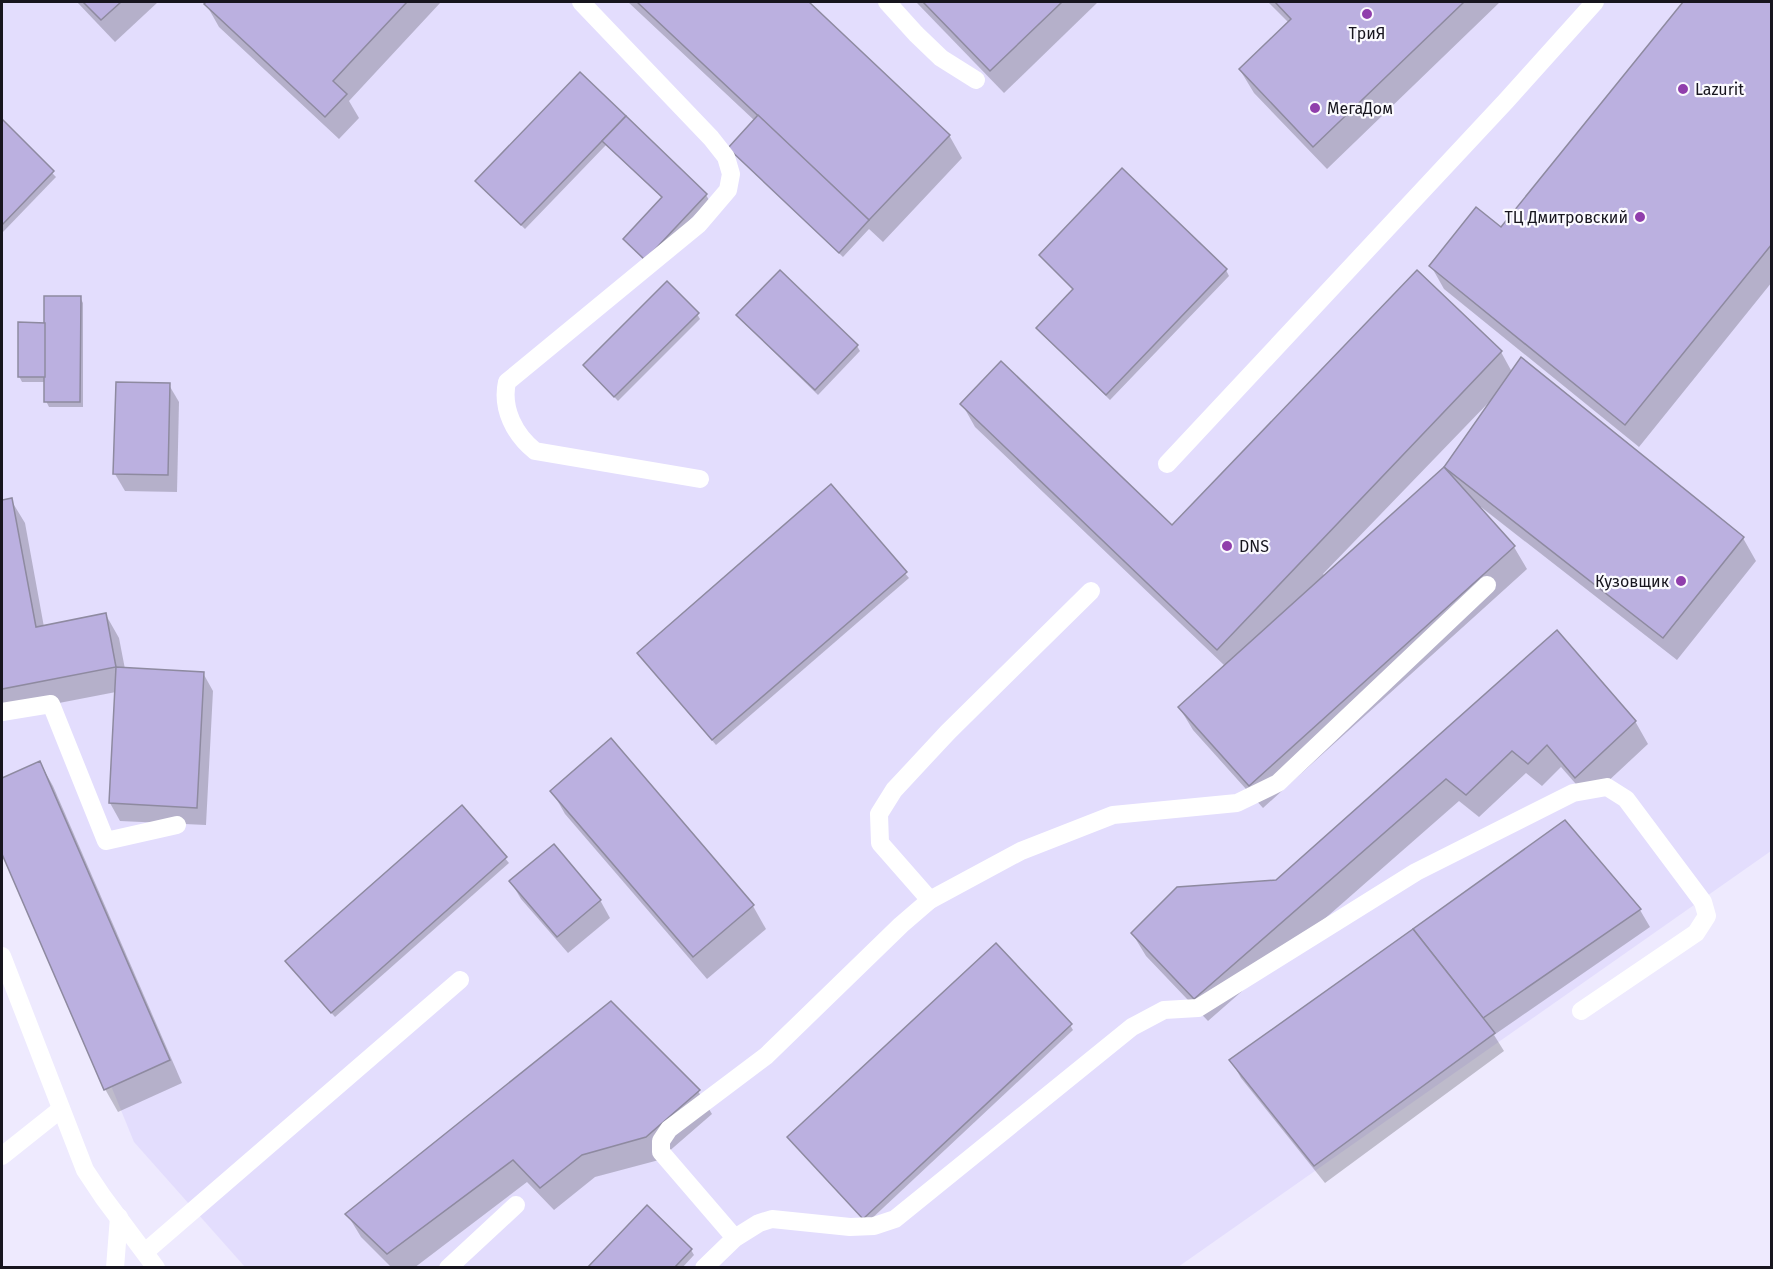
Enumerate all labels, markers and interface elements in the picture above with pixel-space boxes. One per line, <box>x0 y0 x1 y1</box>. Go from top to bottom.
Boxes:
marker: ТриЯ <box>1360 7 1374 21</box>
place label: ТриЯ <box>1348 24 1386 43</box>
place label: Lazurit <box>1695 80 1744 99</box>
marker: Lazurit <box>1676 82 1690 96</box>
place label: МегаДом <box>1327 99 1393 118</box>
marker: МегаДом <box>1308 101 1322 115</box>
place label: ТЦ Дмитровский <box>1504 208 1628 227</box>
marker: ТЦ Дмитровский <box>1633 210 1647 224</box>
place label: DNS <box>1239 537 1269 556</box>
marker: DNS <box>1220 539 1234 553</box>
place label: Кузовщик <box>1595 572 1670 591</box>
marker: Кузовщик <box>1674 574 1688 588</box>

